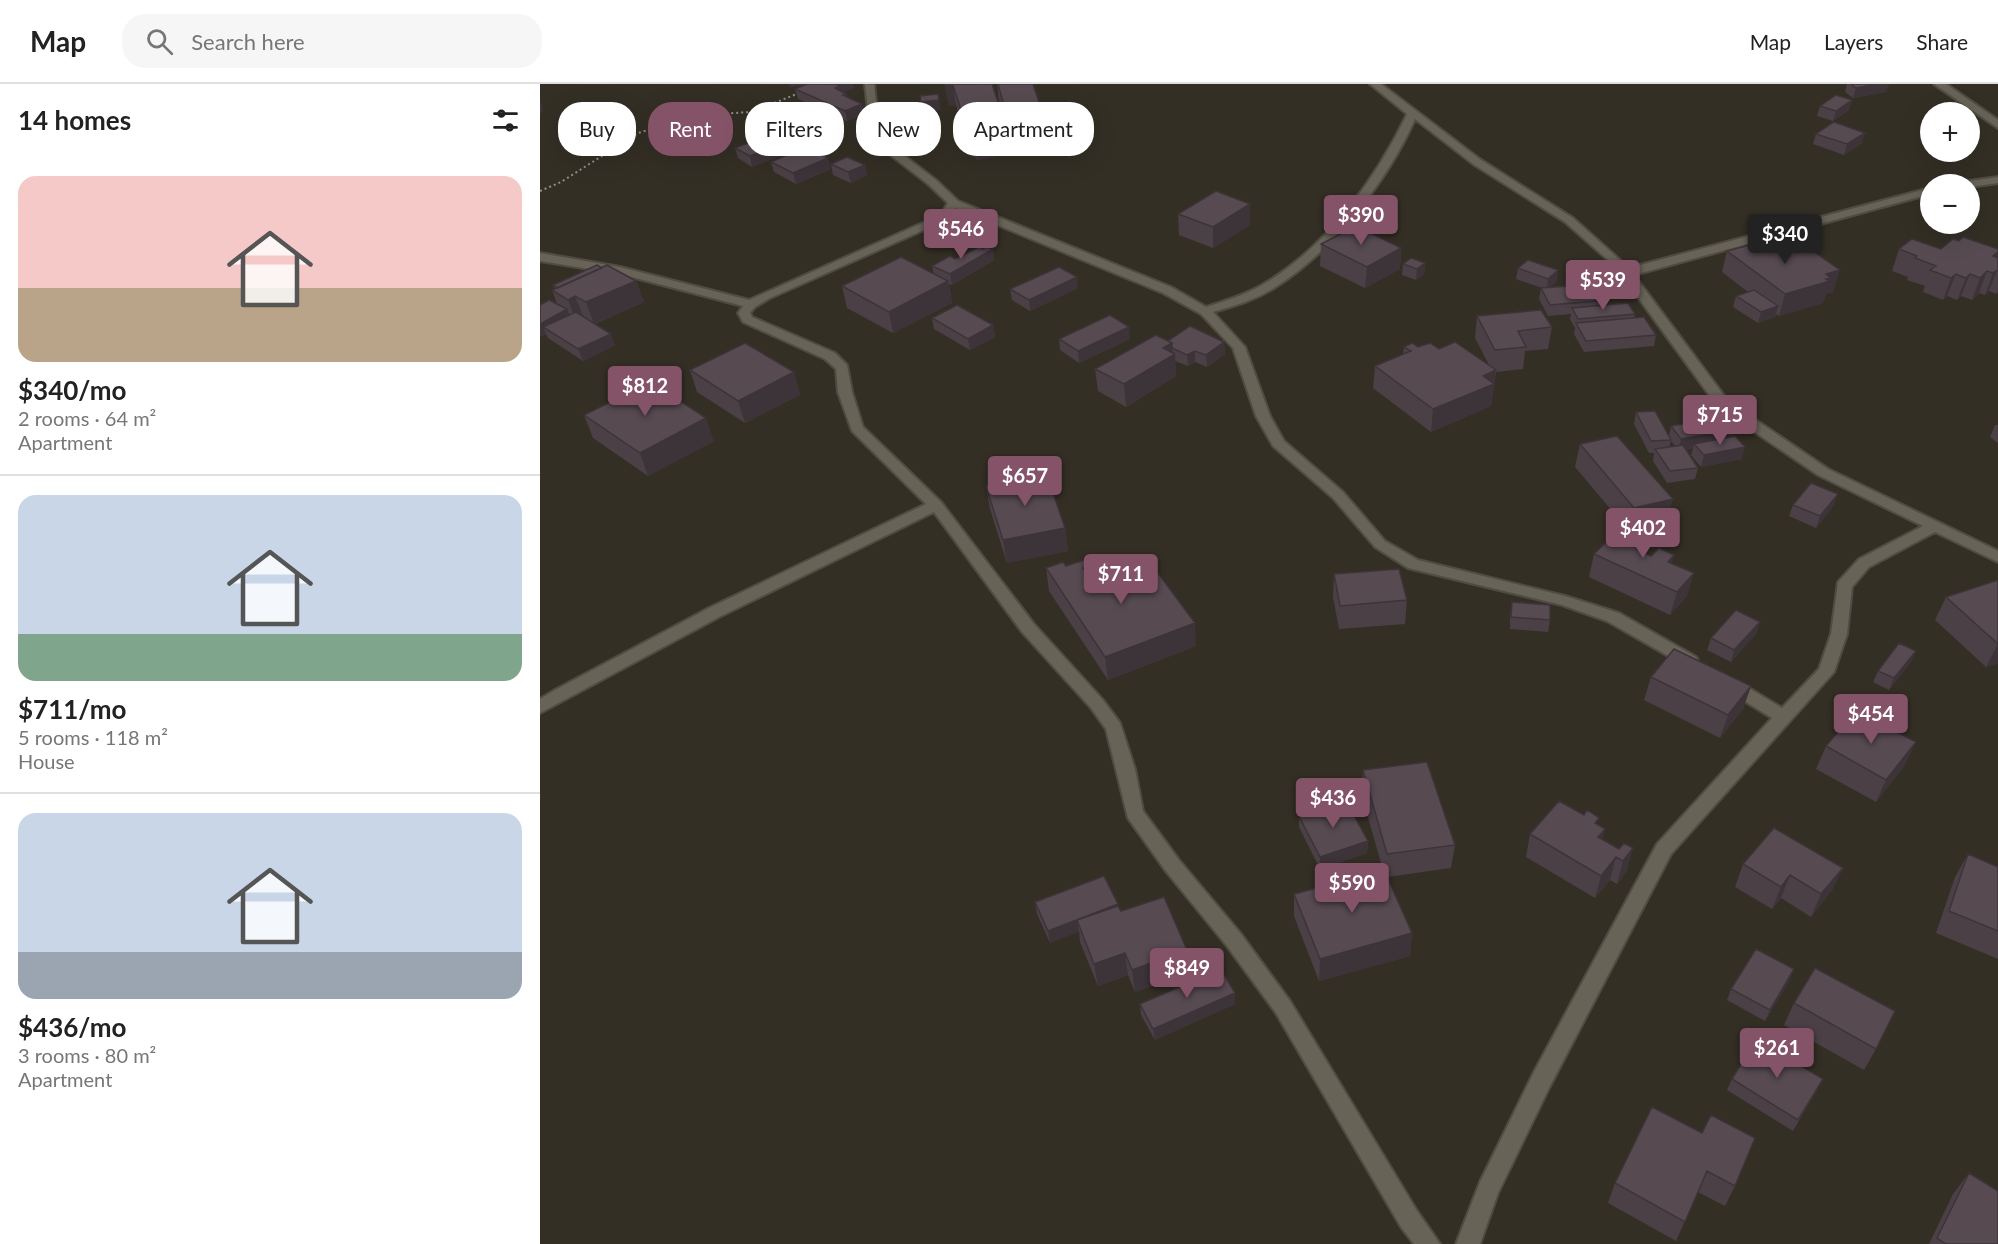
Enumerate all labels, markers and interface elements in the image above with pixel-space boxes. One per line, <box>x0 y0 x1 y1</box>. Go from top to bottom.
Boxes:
search box <box>122 14 542 68</box>
text: Map <box>30 24 86 58</box>
icon: search <box>143 25 176 58</box>
text: Search here <box>191 28 305 55</box>
text: Map <box>1750 29 1791 54</box>
text: Layers <box>1824 29 1883 54</box>
text: Share <box>1916 29 1968 54</box>
chip: Buy <box>558 102 636 156</box>
chip: Rent <box>648 102 733 156</box>
chip: Filters <box>745 102 844 156</box>
chip: New <box>856 102 941 156</box>
chip: Apartment <box>953 102 1094 156</box>
map controls <box>1920 102 1980 234</box>
button: + <box>1920 102 1980 162</box>
text: 14 homes <box>18 104 131 136</box>
icon: filters <box>489 104 522 137</box>
button: − <box>1920 174 1980 234</box>
pin: $390 <box>1325 195 1397 246</box>
text: $390 <box>1338 202 1384 226</box>
pin: $546 <box>925 209 997 260</box>
pin: $340 <box>1749 214 1821 265</box>
icon: home <box>216 215 324 323</box>
text: $546 <box>938 216 984 240</box>
text: $340 <box>1762 221 1808 245</box>
pin: $539 <box>1567 260 1639 311</box>
text: $539 <box>1580 267 1626 291</box>
pin: $812 <box>609 366 681 417</box>
text: $812 <box>622 373 668 397</box>
text: $340/mo <box>18 374 126 406</box>
pin: $715 <box>1684 395 1756 446</box>
text: $715 <box>1697 402 1743 426</box>
text: 2 rooms · 64 m² <box>18 406 156 430</box>
text: Apartment <box>18 430 112 454</box>
pin: $657 <box>989 456 1061 507</box>
text: $657 <box>1002 463 1048 487</box>
pin: $402 <box>1607 508 1679 559</box>
text: $402 <box>1620 515 1666 539</box>
icon: home <box>216 534 324 642</box>
pin: $711 <box>1085 554 1157 605</box>
text: $711 <box>1098 561 1144 585</box>
text: $711/mo <box>18 693 126 725</box>
pin: $454 <box>1835 694 1907 745</box>
text: $454 <box>1848 701 1894 725</box>
text: 5 rooms · 118 m² <box>18 725 168 749</box>
text: House <box>18 749 75 773</box>
pin: $436 <box>1297 778 1369 829</box>
text: $436 <box>1310 785 1356 809</box>
icon: home <box>216 852 324 960</box>
pin: $590 <box>1316 863 1388 914</box>
text: $590 <box>1329 870 1375 894</box>
pin: $849 <box>1151 948 1223 999</box>
text: $849 <box>1164 955 1210 979</box>
text: $436/mo <box>18 1011 126 1043</box>
pin: $261 <box>1741 1028 1813 1079</box>
text: $261 <box>1754 1035 1800 1059</box>
text: 3 rooms · 80 m² <box>18 1043 156 1067</box>
text: Apartment <box>18 1067 112 1091</box>

